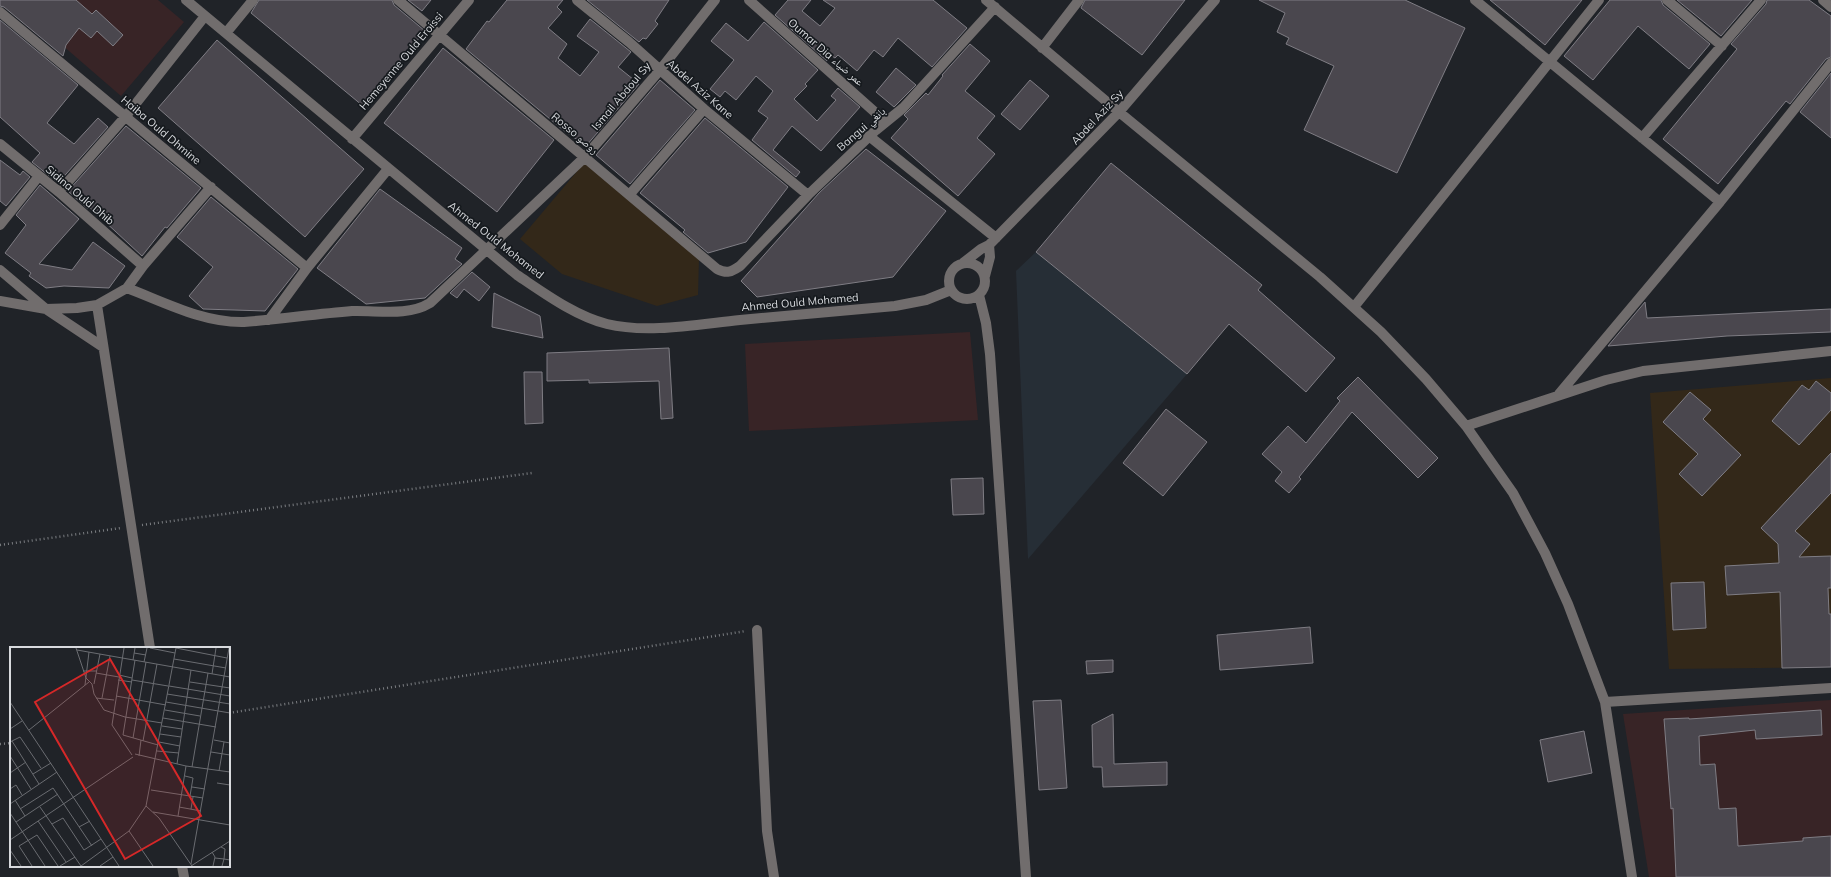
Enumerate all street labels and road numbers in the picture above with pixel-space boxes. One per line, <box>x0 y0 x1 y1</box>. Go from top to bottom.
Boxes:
street label: Hemeyenne Ould Eroissi <box>356 9 446 113</box>
street label: Oumar Dia عمر ضياء <box>785 15 867 89</box>
street label: Abdel Aziz Kane <box>664 56 736 122</box>
street label: Ismail Abdoul Sy <box>588 59 654 133</box>
street label: Abdel Aziz Sy <box>1068 86 1126 148</box>
street label: Haiba Ould Dhmine <box>118 92 204 168</box>
street label: Bangui بانغي <box>834 104 889 155</box>
street label: Rosso روصو <box>549 109 601 157</box>
street label: Sidina Ould Dhib <box>43 162 118 228</box>
street label: Ahmed Ould Mohamed <box>445 198 547 282</box>
street label: Ahmed Ould Mohamed <box>741 290 859 314</box>

